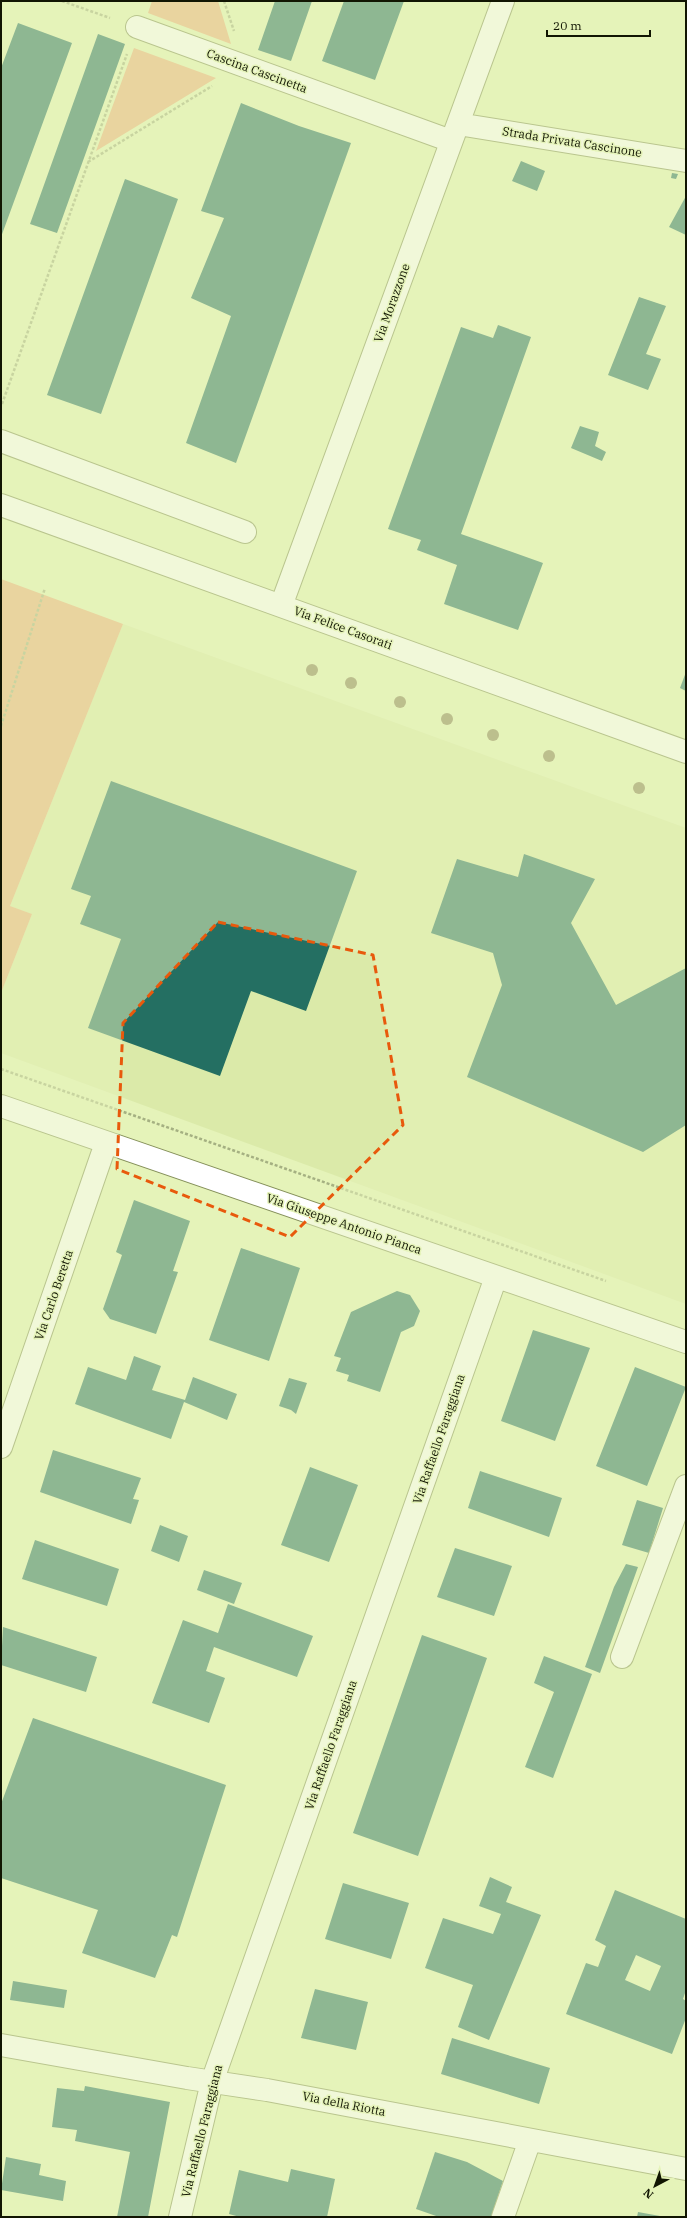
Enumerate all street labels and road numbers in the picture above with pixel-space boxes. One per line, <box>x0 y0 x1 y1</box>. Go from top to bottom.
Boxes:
street label: Cascina Cascinetta <box>205 45 310 96</box>
street label: Strada Privata Cascinone <box>501 123 643 160</box>
street label: Via Morazzone <box>370 261 413 344</box>
street label: Via Felice Casorati <box>292 603 395 652</box>
street label: Via Giuseppe Antonio Pianca <box>265 1190 424 1257</box>
street label: Via Carlo Beretta <box>31 1247 76 1342</box>
street label: Via Raffaello Faraggiana <box>409 1372 468 1506</box>
street label: Via Raffaello Faraggiana <box>301 1678 360 1812</box>
street label: Via Raffaello Faraggiana <box>178 2062 225 2199</box>
street label: Via della Riotta <box>301 2088 388 2119</box>

